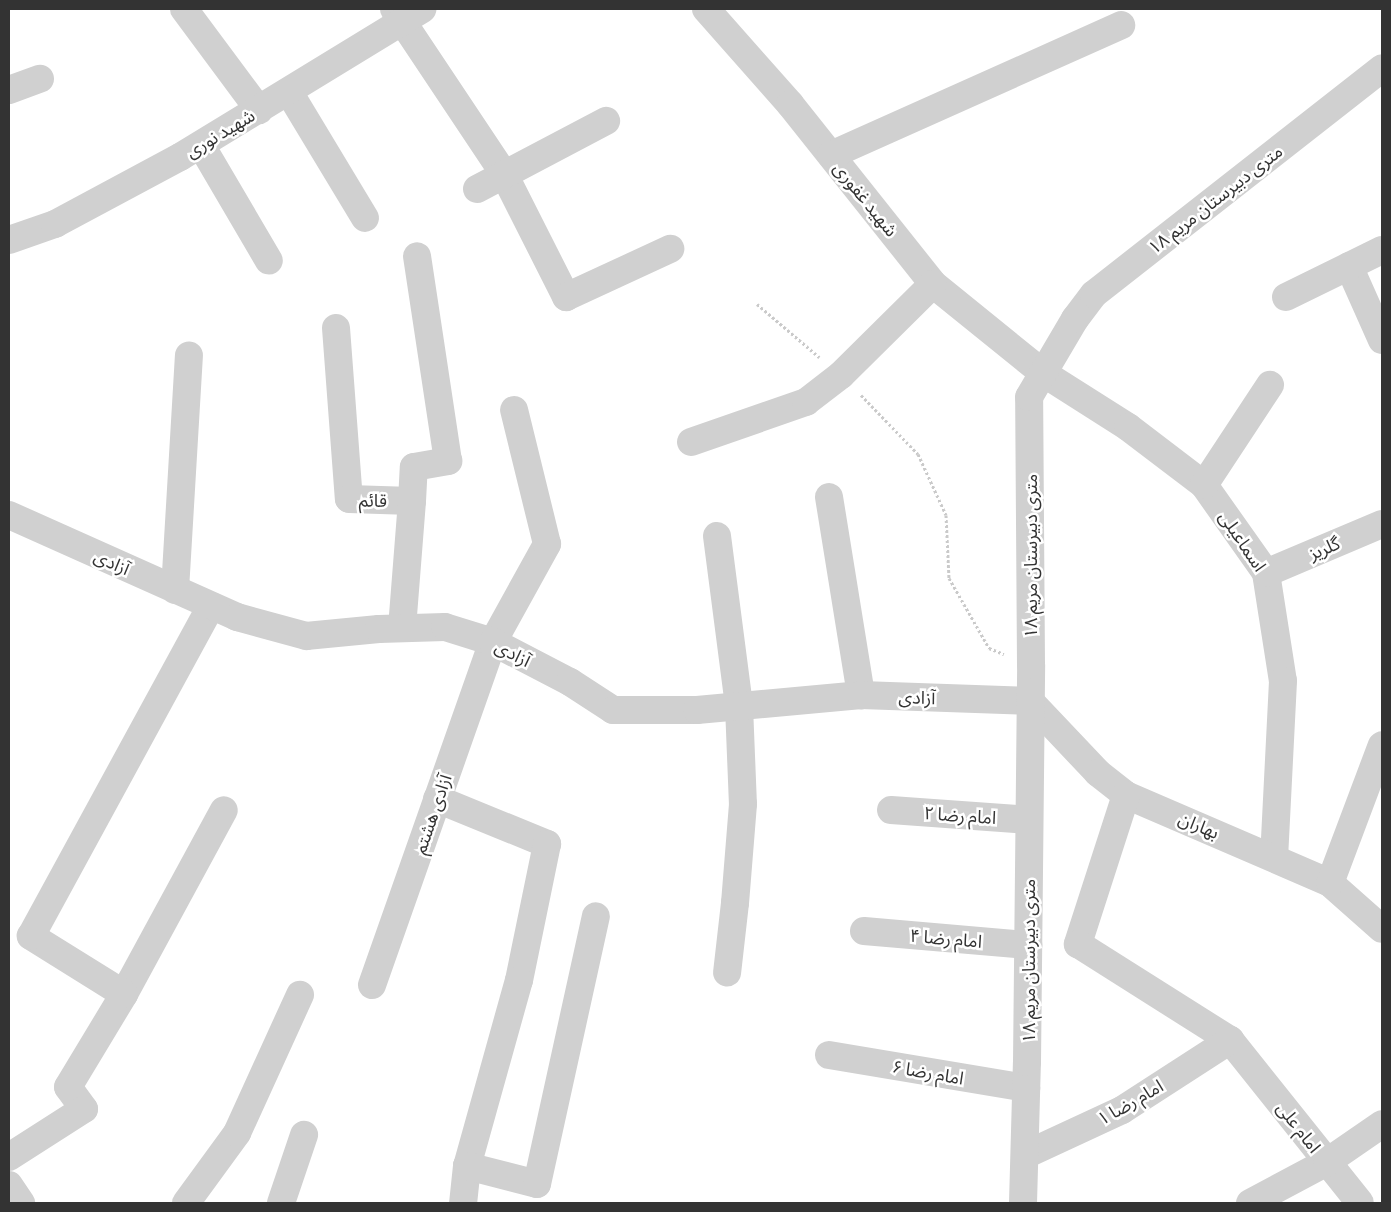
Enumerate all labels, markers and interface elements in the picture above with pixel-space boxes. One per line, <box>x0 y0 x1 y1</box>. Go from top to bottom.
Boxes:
street label: شهید نوری <box>182 104 258 162</box>
street label: ۱۸ متری دبیرستان مریم <box>1144 140 1286 258</box>
street label: شهید غفوری <box>829 157 903 241</box>
street label: ۱۸ متری دبیرستان مریم <box>1019 474 1041 638</box>
street label: قائم <box>359 489 387 511</box>
street label: اسماعیلی <box>1215 507 1271 575</box>
street label: گلریز <box>1305 532 1343 564</box>
street label: آزادی <box>91 545 133 579</box>
street label: آزادی <box>492 635 534 671</box>
street label: آزادی <box>898 686 936 708</box>
street label: آزادی هشتم <box>408 771 456 857</box>
street label: امام رضا ۲ <box>923 802 997 828</box>
street label: بهاران <box>1175 807 1223 843</box>
street label: ۱۸ متری دبیرستان مریم <box>1017 879 1039 1043</box>
street label: امام رضا ۴ <box>909 924 983 952</box>
street label: امام رضا ۶ <box>890 1055 966 1089</box>
street label: امام رضا ۱ <box>1093 1075 1167 1129</box>
street label: امام علی <box>1272 1097 1326 1157</box>

